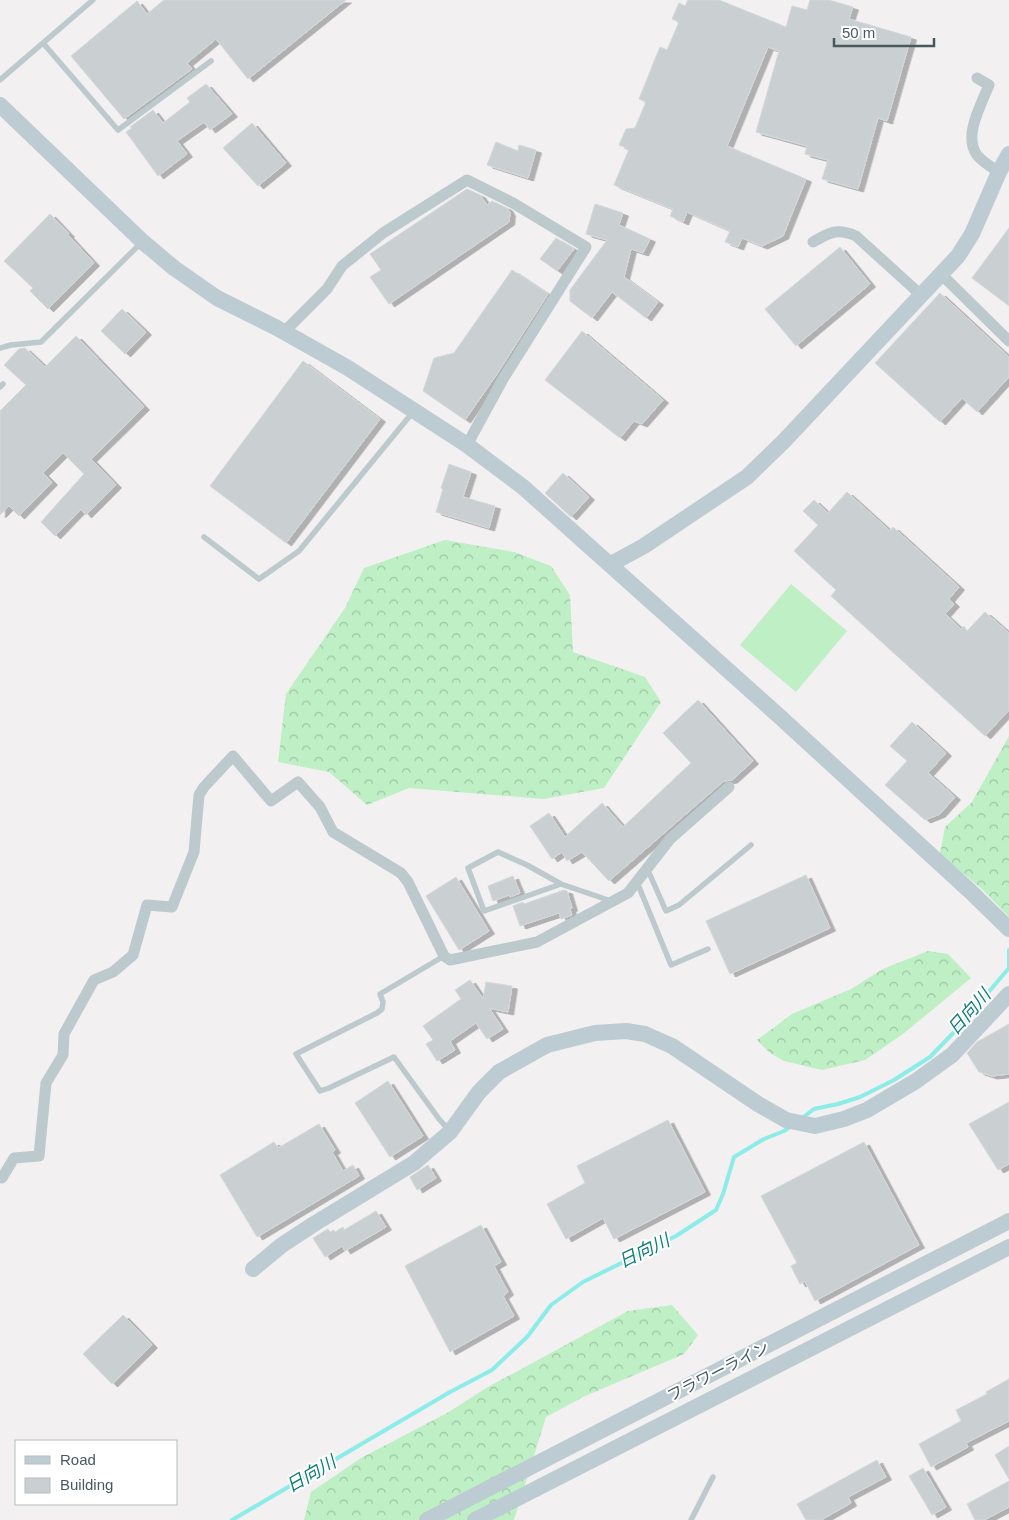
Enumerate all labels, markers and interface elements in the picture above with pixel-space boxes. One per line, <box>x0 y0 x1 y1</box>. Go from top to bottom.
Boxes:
scale bar <box>834 15 934 47</box>
text: 50 m <box>842 24 875 41</box>
water label: 日向川 <box>944 984 996 1039</box>
water label: 日向川 <box>615 1229 674 1272</box>
street label: フラワーライン <box>664 1338 772 1404</box>
legend <box>15 1440 178 1505</box>
text: Road <box>60 1451 96 1468</box>
water label: 日向川 <box>283 1451 341 1496</box>
text: Building <box>60 1476 113 1493</box>

